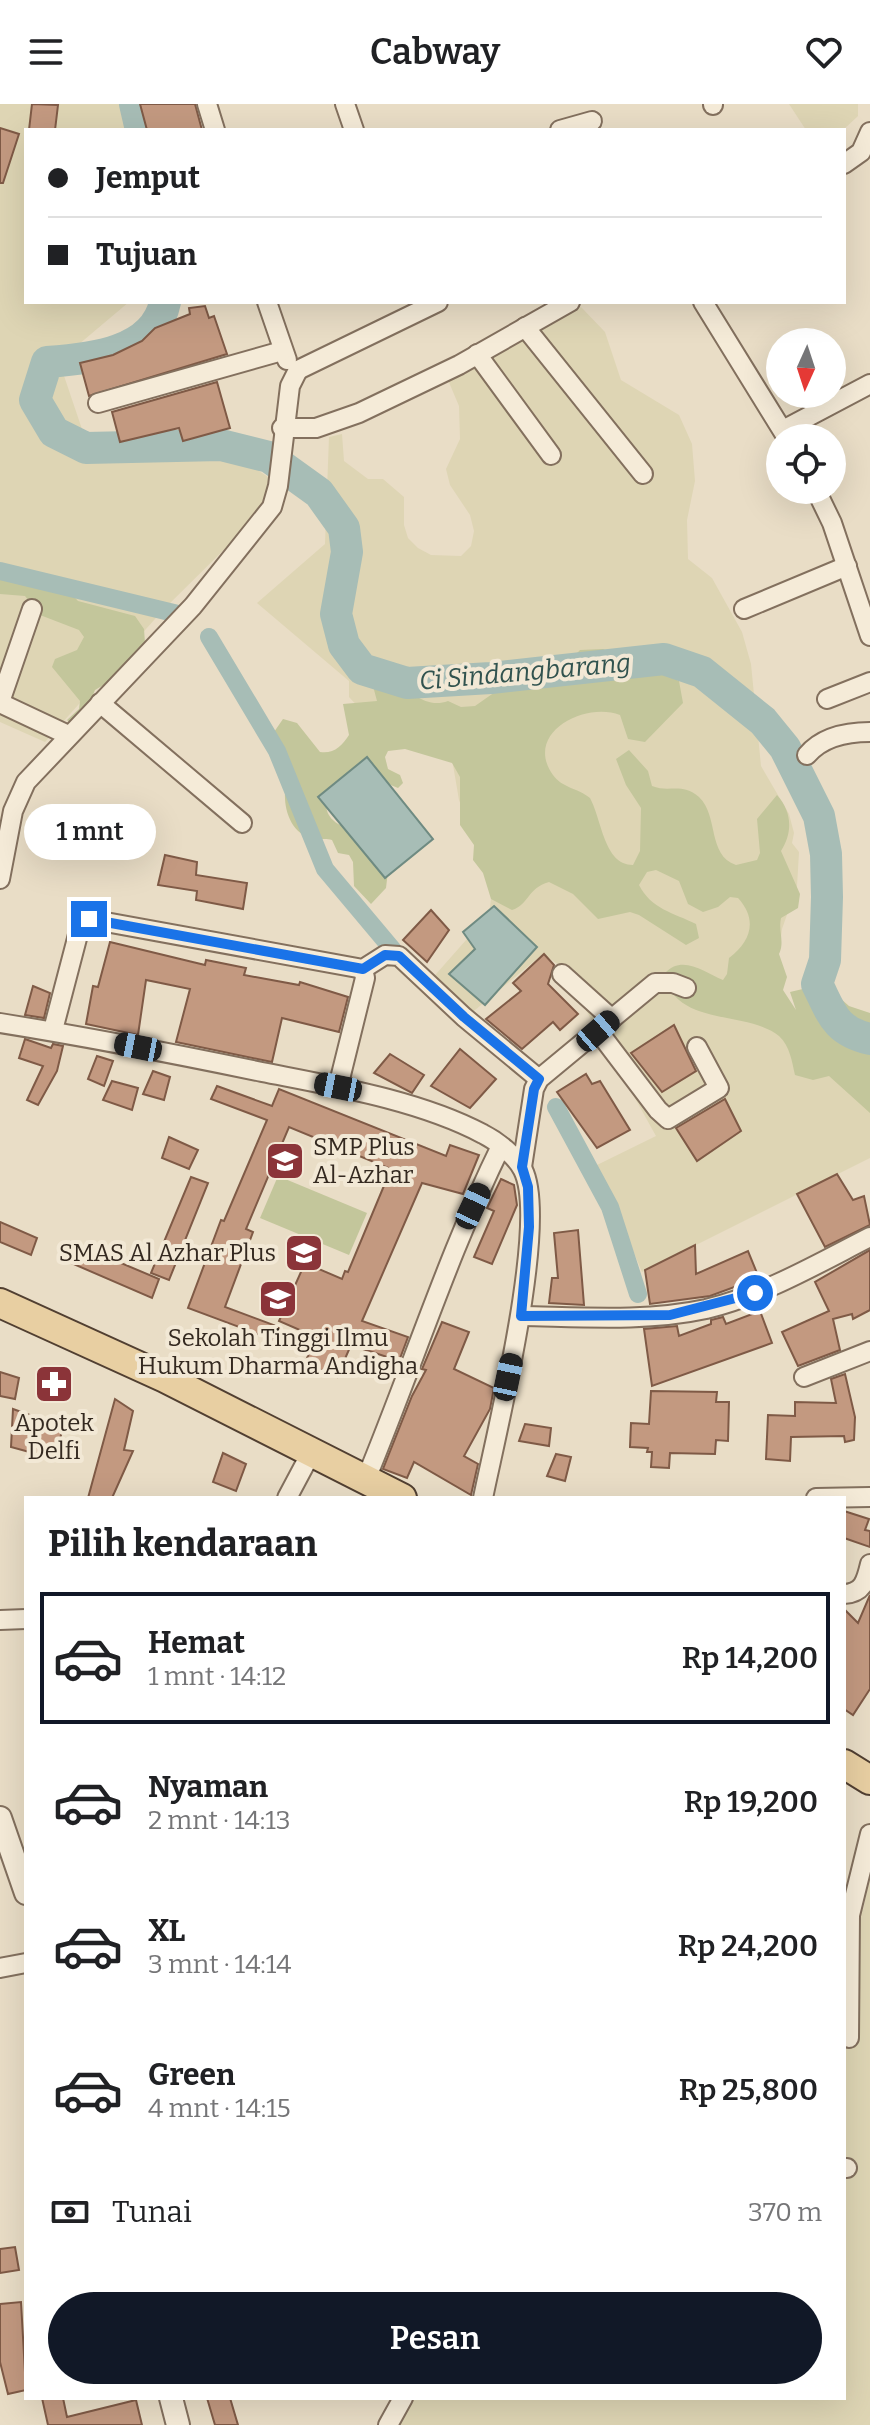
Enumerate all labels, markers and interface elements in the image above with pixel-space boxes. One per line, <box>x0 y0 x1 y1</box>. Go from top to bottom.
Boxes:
icon: menu <box>24 30 68 74</box>
text: Cabway <box>370 30 500 74</box>
icon: heart <box>802 30 846 74</box>
text: Jemput <box>96 160 200 196</box>
text: Tujuan <box>96 237 197 273</box>
north arrow <box>766 328 846 408</box>
map controls <box>766 328 846 504</box>
button: locate <box>766 424 846 504</box>
water label: Ci Sindangbarang <box>418 647 632 697</box>
callout: 1 mnt <box>23 803 155 859</box>
text: 1 mnt <box>56 816 124 847</box>
route end <box>71 901 107 937</box>
car <box>572 1006 624 1056</box>
car <box>112 1031 164 1063</box>
car <box>312 1071 364 1103</box>
place label: SMP Plus Al-Azhar <box>313 1133 415 1189</box>
school or university icon: SMP Plus Al-Azhar <box>264 1140 306 1182</box>
car <box>452 1179 494 1233</box>
school or university icon: SMAS Al Azhar Plus <box>283 1232 325 1274</box>
place label: SMAS Al Azhar Plus <box>59 1239 276 1267</box>
route start <box>737 1275 773 1311</box>
school or university icon: Sekolah Tinggi Ilmu Hukum Dharma Andigha <box>257 1278 299 1320</box>
place label: Sekolah Tinggi Ilmu Hukum Dharma Andigha <box>138 1324 418 1380</box>
car <box>491 1351 525 1403</box>
pharmacy icon: Apotek Delfi <box>33 1363 75 1405</box>
place label: Apotek Delfi <box>14 1409 94 1465</box>
text: Pilih kendaraan <box>48 1522 318 1566</box>
icon: car <box>52 1622 124 1694</box>
text: Hemat <box>148 1625 245 1661</box>
text: Rp 14,200 <box>682 1640 818 1676</box>
text: 1 mnt · 14:12 <box>148 1661 286 1692</box>
icon: car <box>52 1766 124 1838</box>
text: Nyaman <box>148 1769 268 1805</box>
text: Rp 19,200 <box>684 1784 818 1820</box>
text: 2 mnt · 14:13 <box>148 1805 291 1836</box>
icon: car <box>52 1910 124 1982</box>
text: XL <box>148 1913 185 1949</box>
text: Rp 24,200 <box>678 1928 818 1964</box>
text: 3 mnt · 14:14 <box>148 1949 292 1980</box>
icon: car <box>52 2054 124 2126</box>
text: Green <box>148 2057 235 2093</box>
text: Rp 25,800 <box>679 2072 818 2108</box>
text: 4 mnt · 14:15 <box>148 2093 291 2124</box>
icon: cash <box>48 2190 92 2234</box>
text: Tunai <box>112 2194 192 2230</box>
text: 370 m <box>748 2197 822 2228</box>
button: Pesan <box>48 2292 822 2384</box>

